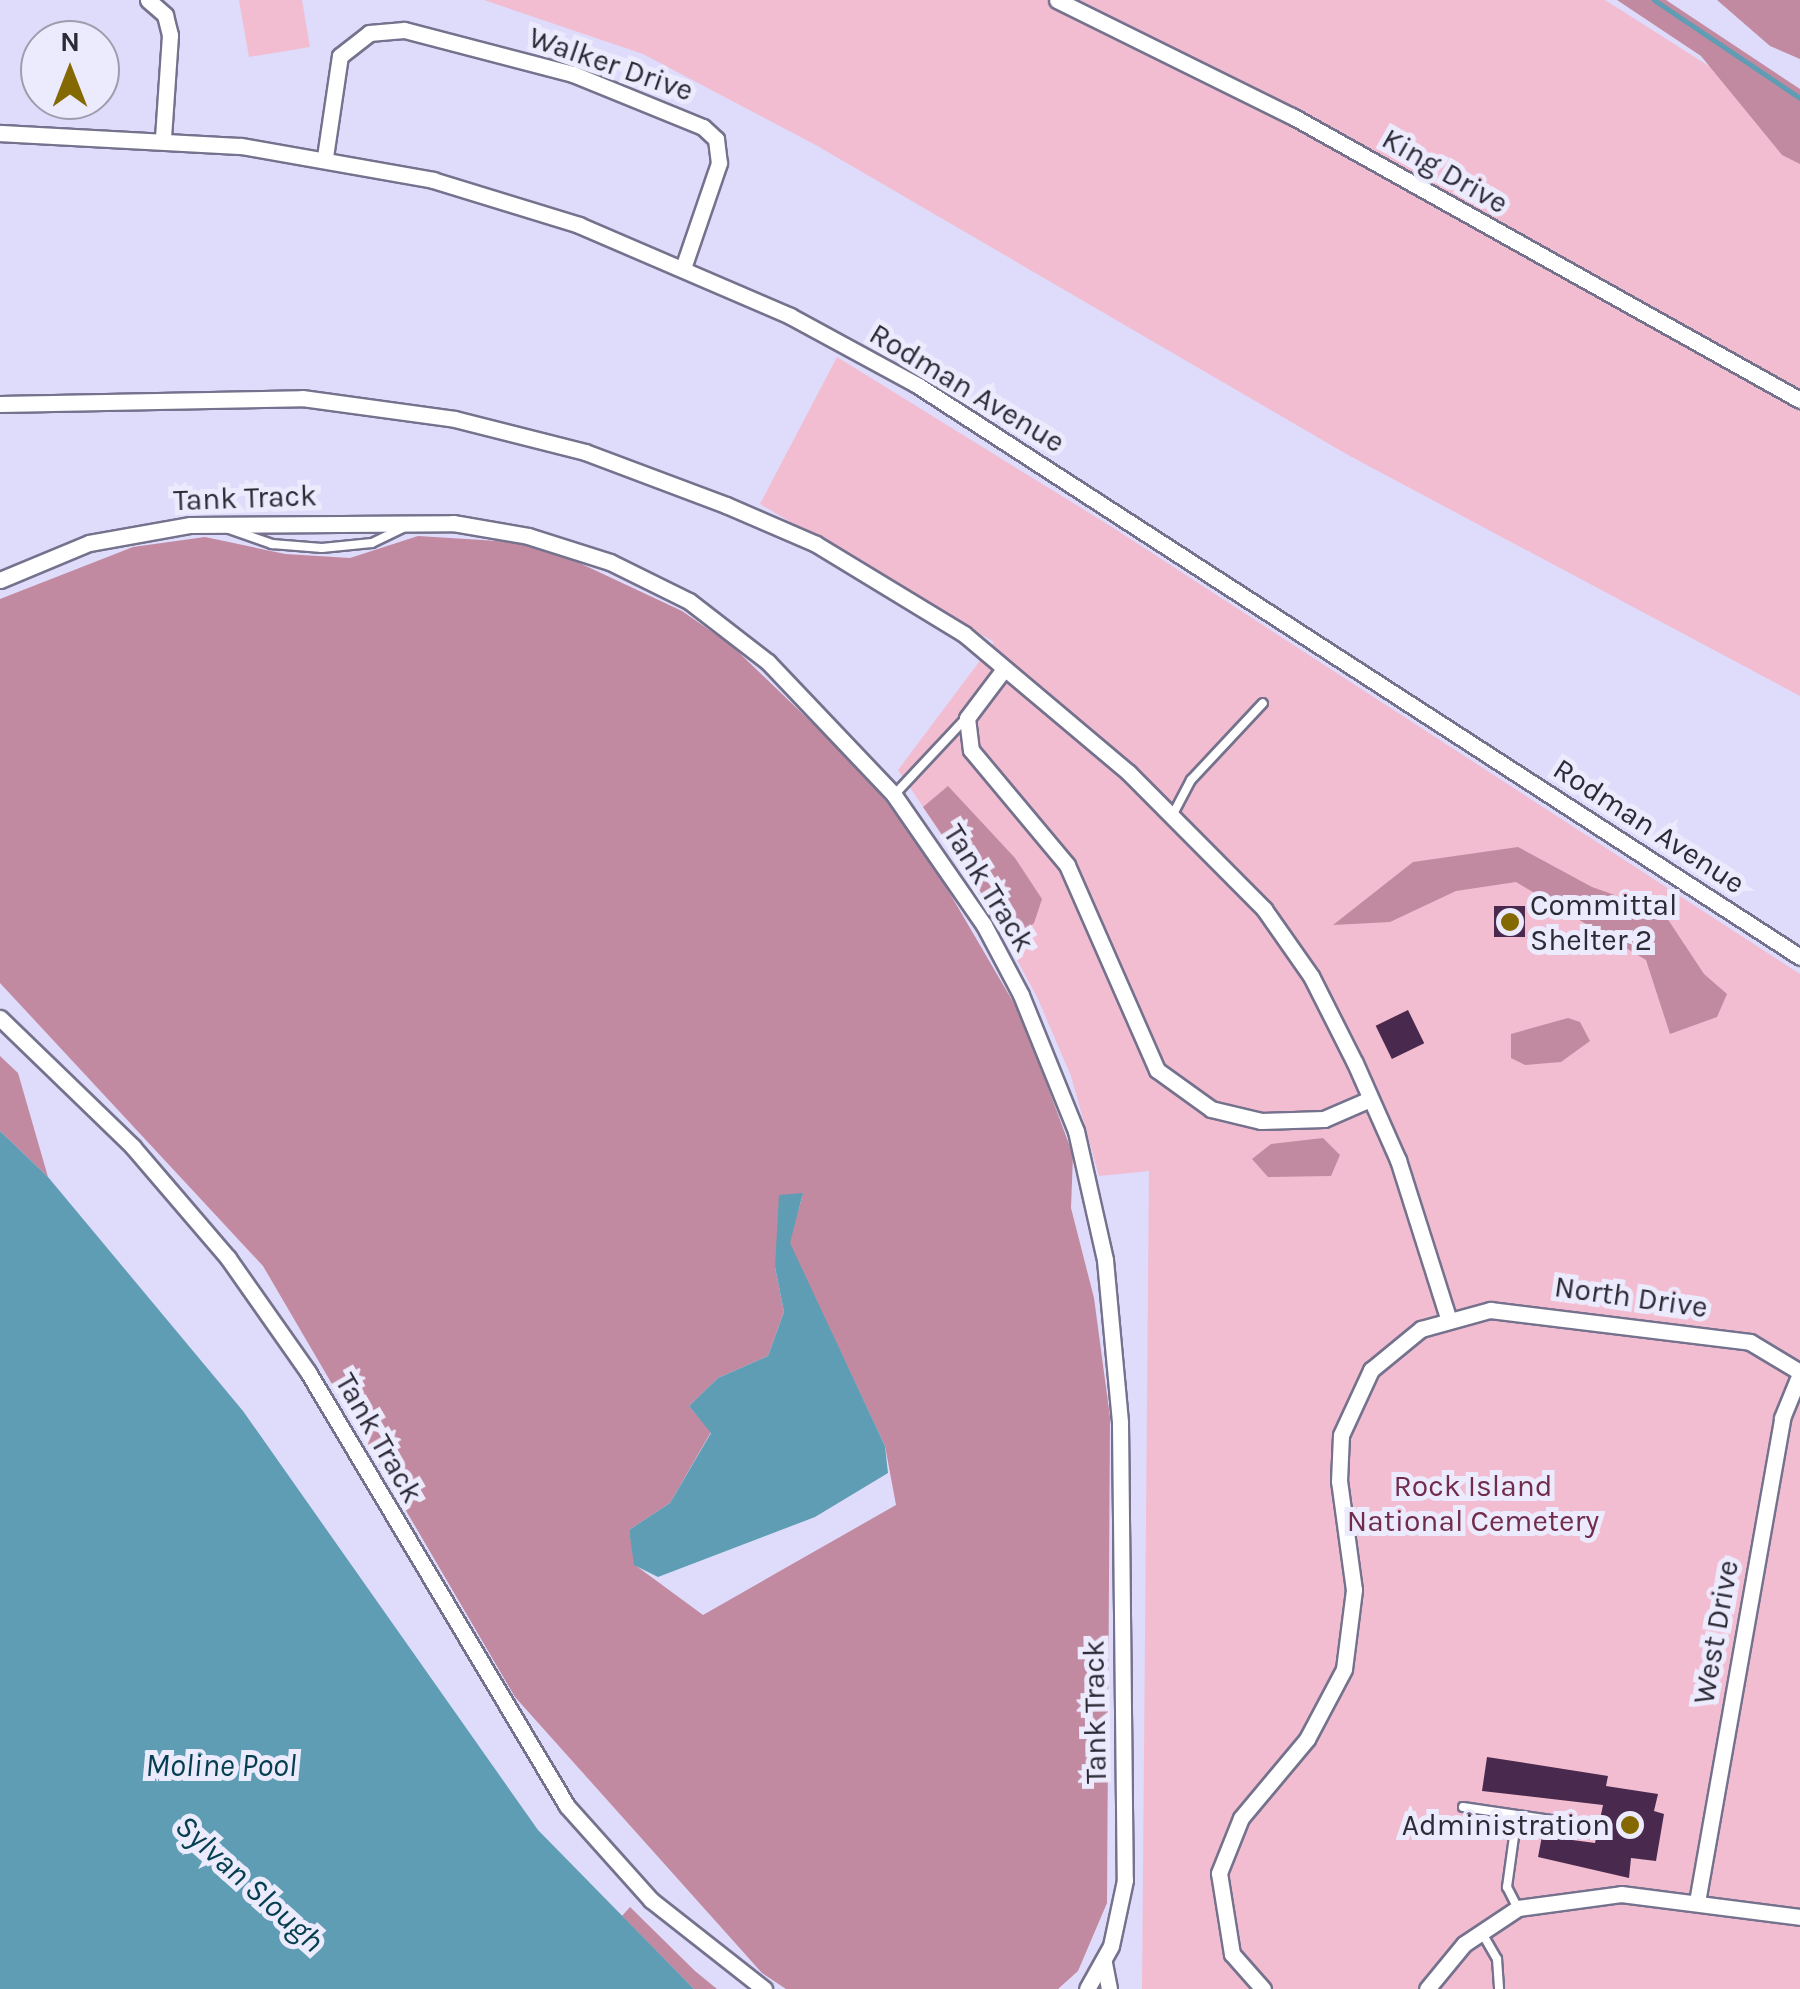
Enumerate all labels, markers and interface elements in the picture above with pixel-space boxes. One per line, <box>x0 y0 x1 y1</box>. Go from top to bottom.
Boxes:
street label: Walker Drive <box>524 19 698 109</box>
north arrow <box>20 20 120 120</box>
text: N <box>60 25 80 58</box>
street label: King Drive <box>1376 121 1514 221</box>
street label: Rodman Avenue <box>863 316 1071 460</box>
street label: Tank Track <box>173 478 317 518</box>
street label: Rodman Avenue <box>1546 751 1752 901</box>
street label: Tank Track <box>936 818 1042 958</box>
place label: Committal Shelter 2 <box>1530 887 1677 958</box>
marker: Committal Shelter 2 <box>1499 911 1521 933</box>
street label: North Drive <box>1552 1268 1710 1326</box>
street label: Tank Track <box>328 1367 430 1509</box>
park label: Rock Island National Cemetery <box>1347 1468 1599 1538</box>
street label: West Drive <box>1686 1557 1746 1707</box>
street label: Tank Track <box>1076 1640 1114 1784</box>
water label: Moline Pool <box>145 1747 297 1785</box>
water label: Sylvan Slough <box>167 1807 331 1961</box>
place label: Administration <box>1402 1807 1610 1843</box>
marker: Administration <box>1619 1814 1641 1836</box>

